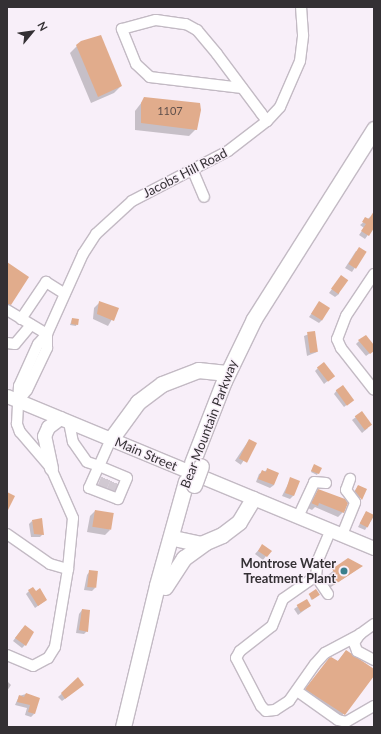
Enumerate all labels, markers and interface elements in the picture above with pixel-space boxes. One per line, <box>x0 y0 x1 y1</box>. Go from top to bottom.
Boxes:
north arrow <box>12 12 52 52</box>
text: N <box>35 19 51 33</box>
house number: 1107 <box>157 104 183 118</box>
street label: Jacobs Hill Road <box>140 145 230 201</box>
street label: Bear Mountain Parkway <box>177 357 241 491</box>
street label: Main Street <box>112 434 180 474</box>
place label: Montrose Water Treatment Plant <box>240 556 336 587</box>
marker: Montrose Water Treatment Plant <box>339 566 349 576</box>

